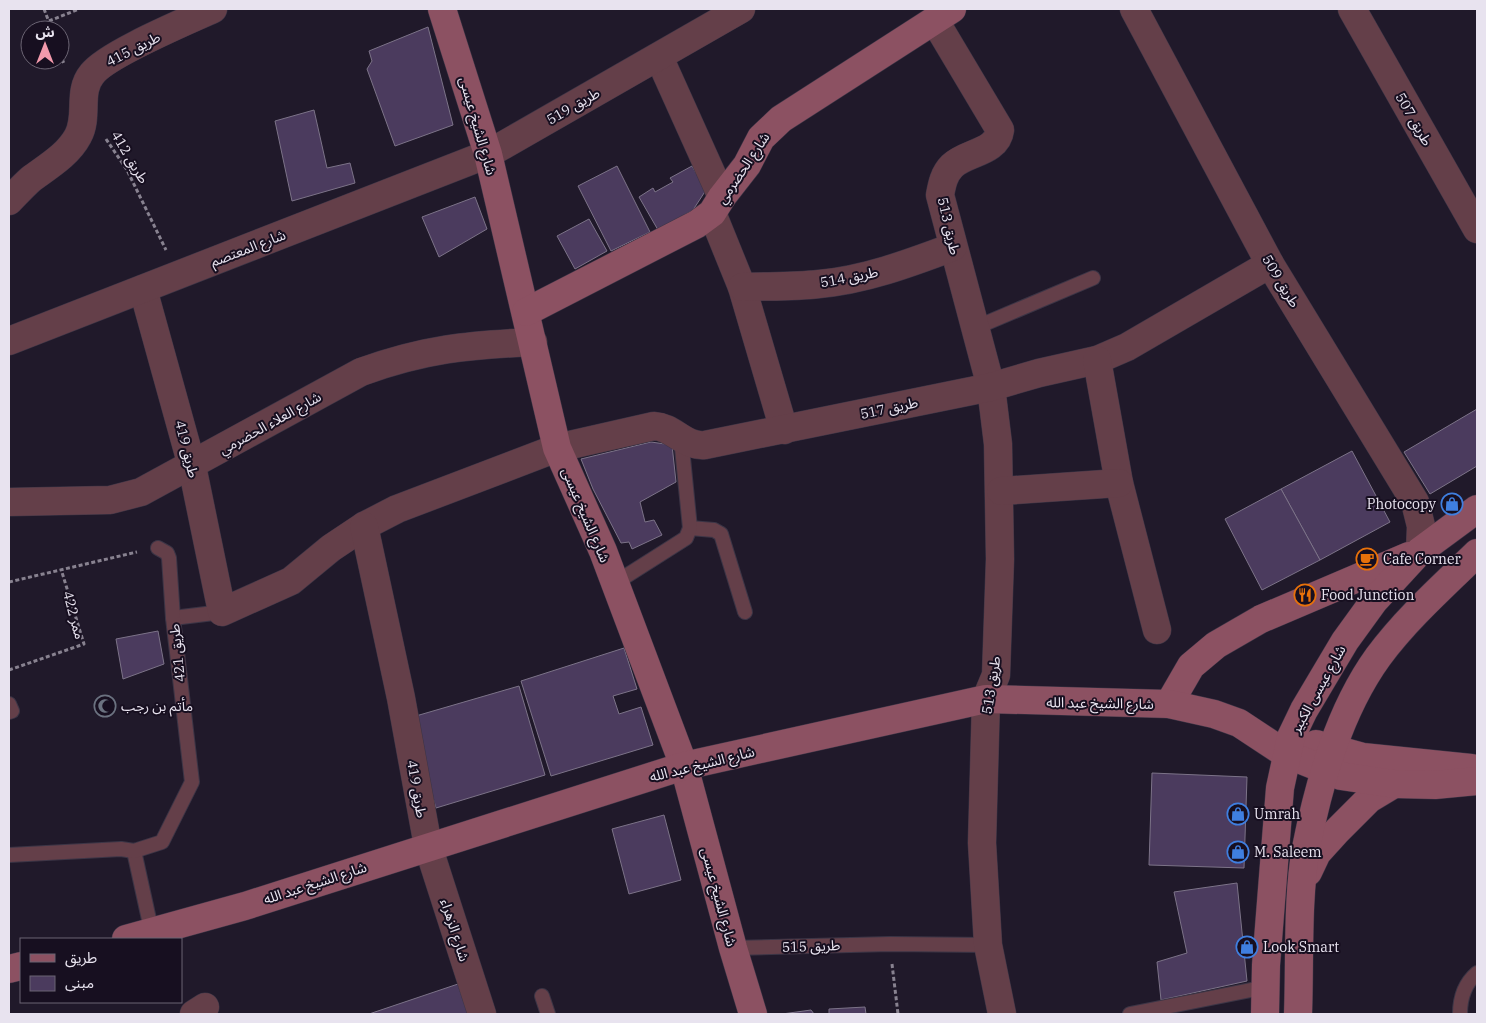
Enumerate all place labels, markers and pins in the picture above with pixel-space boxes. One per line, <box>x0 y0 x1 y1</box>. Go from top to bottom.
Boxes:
shop icon: Photocopy <box>1440 492 1464 516</box>
place label: Photocopy <box>1367 495 1437 513</box>
cafe icon: Cafe Corner <box>1355 547 1379 571</box>
place label: Cafe Corner <box>1383 550 1461 568</box>
restaurant icon: Food Junction <box>1293 583 1317 607</box>
place label: Food Junction <box>1321 586 1414 604</box>
mosque icon: مأتم بن رجب <box>93 694 117 718</box>
place label: مأتم بن رجب <box>121 697 193 717</box>
shop icon: Umrah <box>1226 802 1250 826</box>
place label: Umrah <box>1254 805 1300 823</box>
shop icon: M. Saleem <box>1226 840 1250 864</box>
place label: M. Saleem <box>1254 843 1322 861</box>
shop icon: Look Smart <box>1235 935 1259 959</box>
place label: Look Smart <box>1263 938 1339 956</box>

